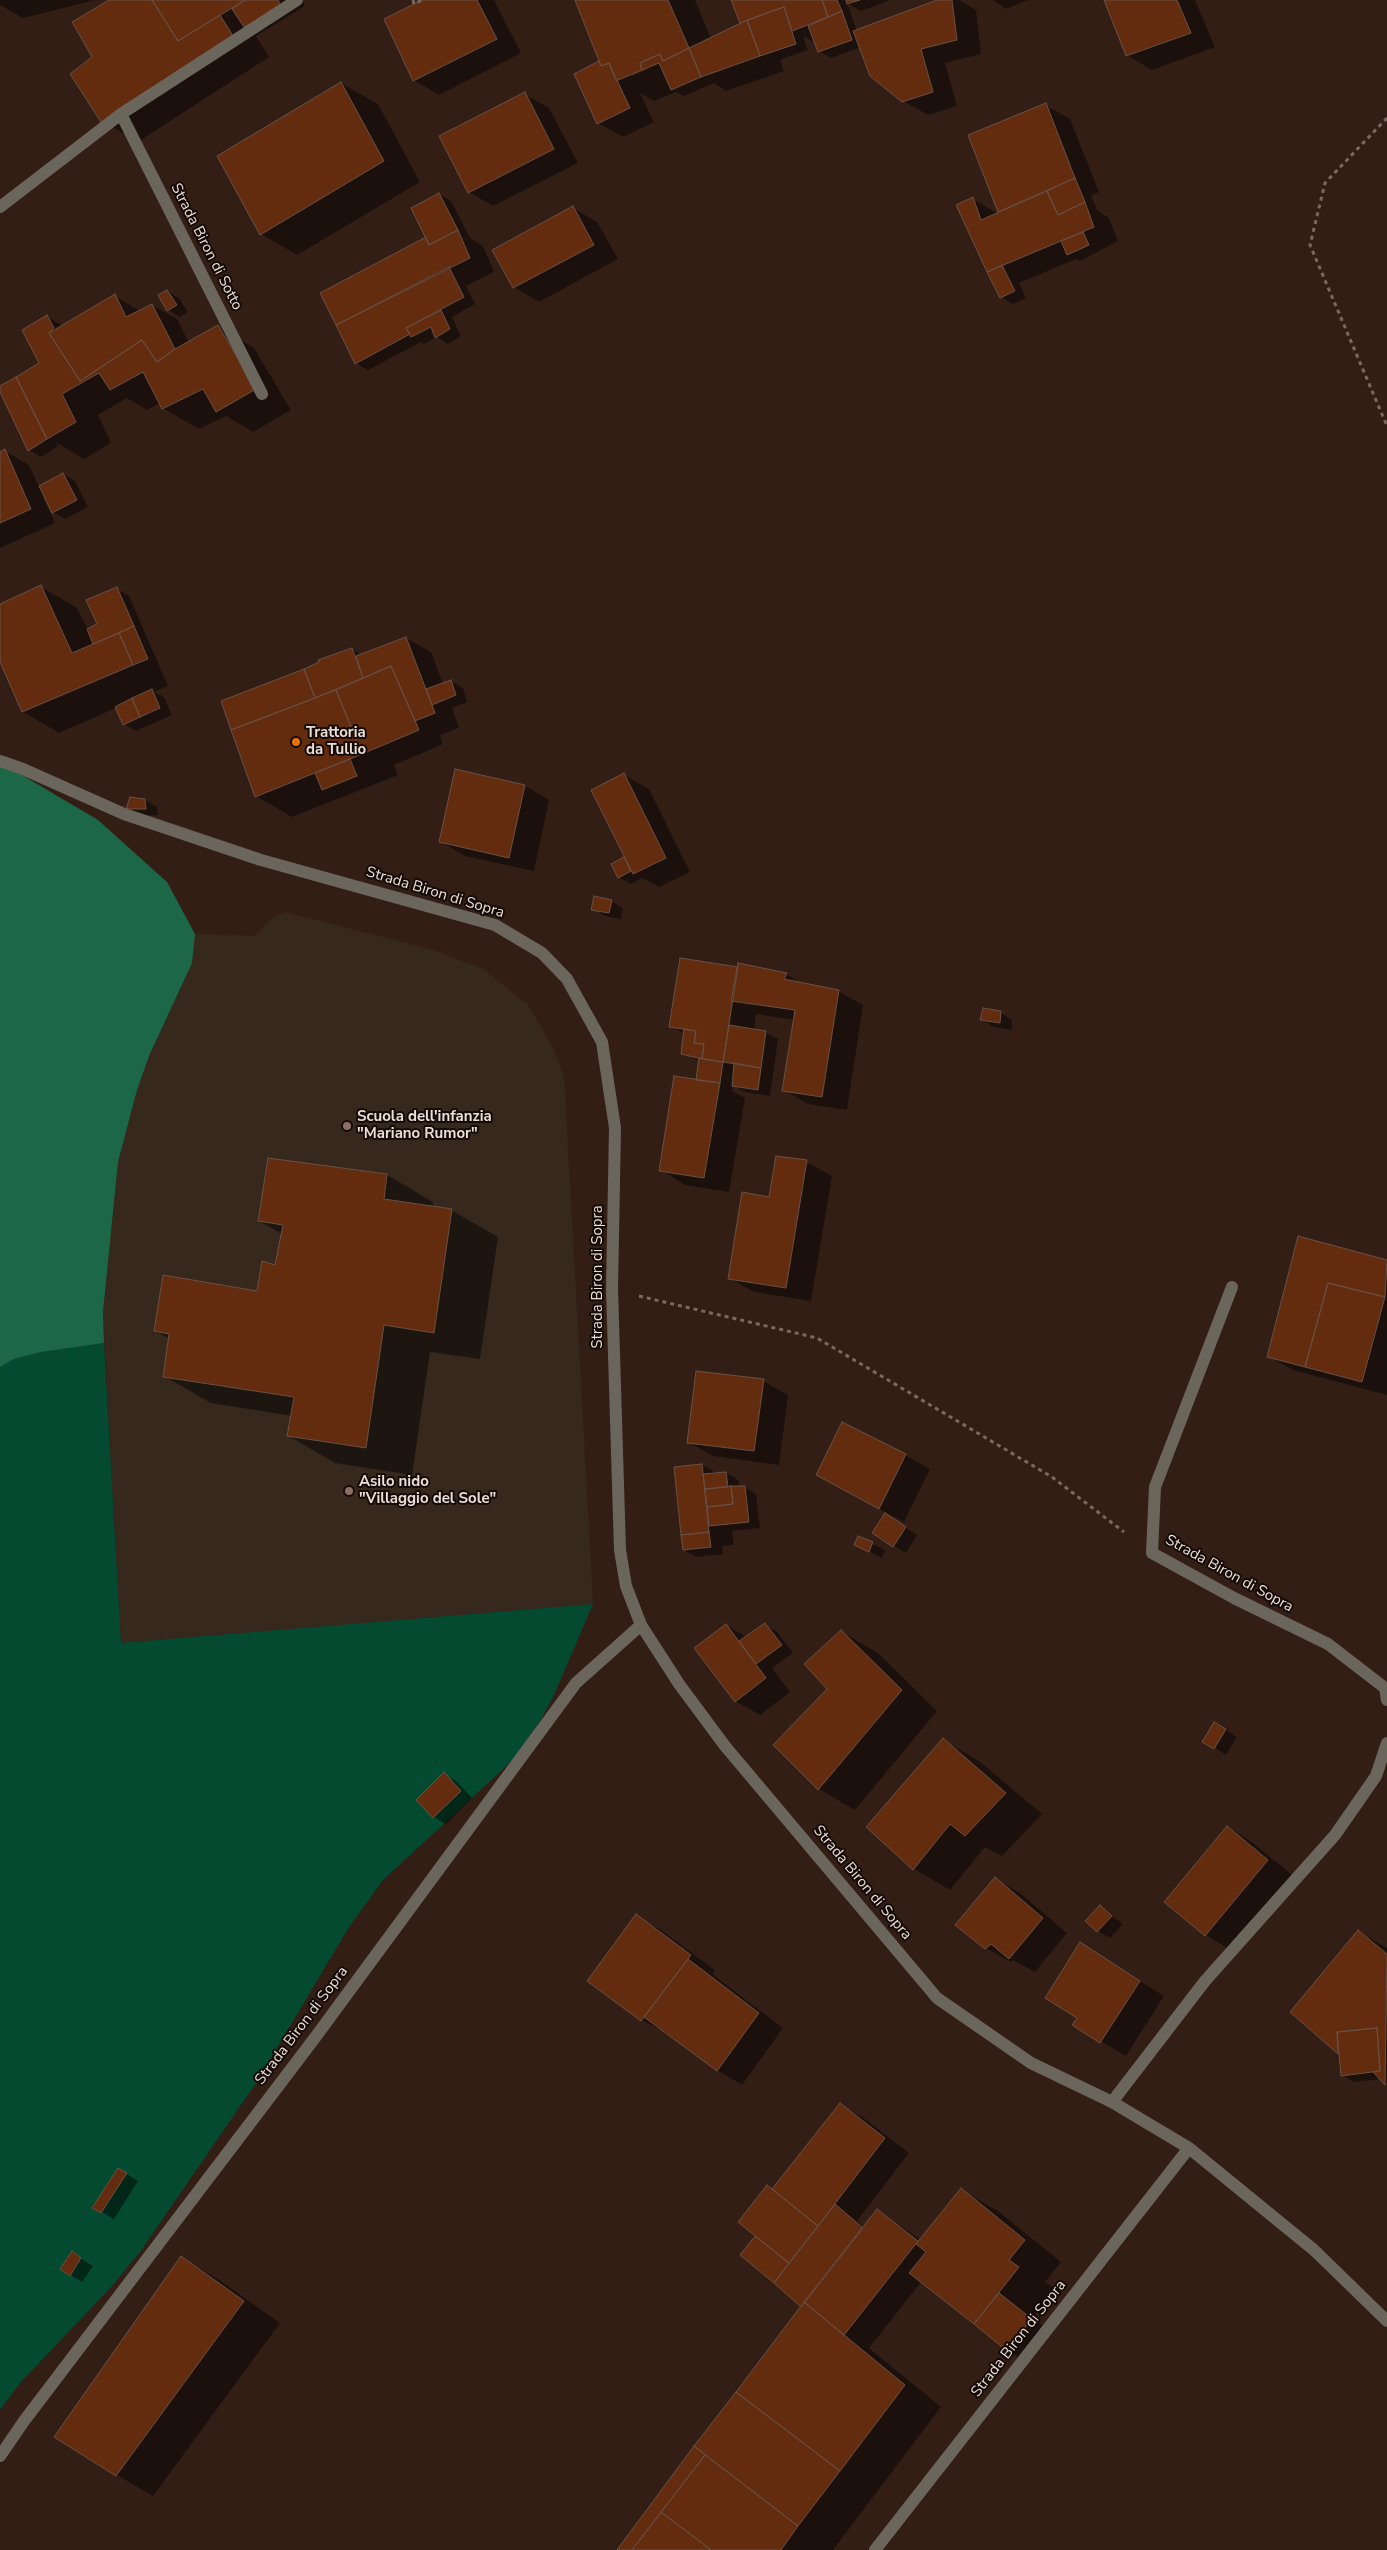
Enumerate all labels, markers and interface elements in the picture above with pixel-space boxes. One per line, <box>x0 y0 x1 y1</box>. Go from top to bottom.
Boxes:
street label: Strada Biron di Sotto <box>166 181 246 313</box>
place label: Trattoria da Tullio <box>306 724 366 759</box>
marker: Trattoria da Tullio <box>290 736 302 748</box>
street label: Strada Biron di Sopra <box>364 863 506 923</box>
place label: Scuola dell'infanzia "Mariano Rumor" <box>357 1108 492 1143</box>
marker: Scuola dell'infanzia "Mariano Rumor" <box>341 1120 353 1132</box>
street label: Strada Biron di Sopra <box>589 1205 607 1349</box>
place label: Asilo nido "Villaggio del Sole" <box>359 1473 496 1508</box>
marker: Asilo nido "Villaggio del Sole" <box>343 1485 355 1497</box>
street label: Strada Biron di Sopra <box>1162 1531 1296 1617</box>
street label: Strada Biron di Sopra <box>809 1822 915 1944</box>
street label: Strada Biron di Sopra <box>252 1963 352 2089</box>
street label: Strada Biron di Sopra <box>968 2277 1070 2401</box>

